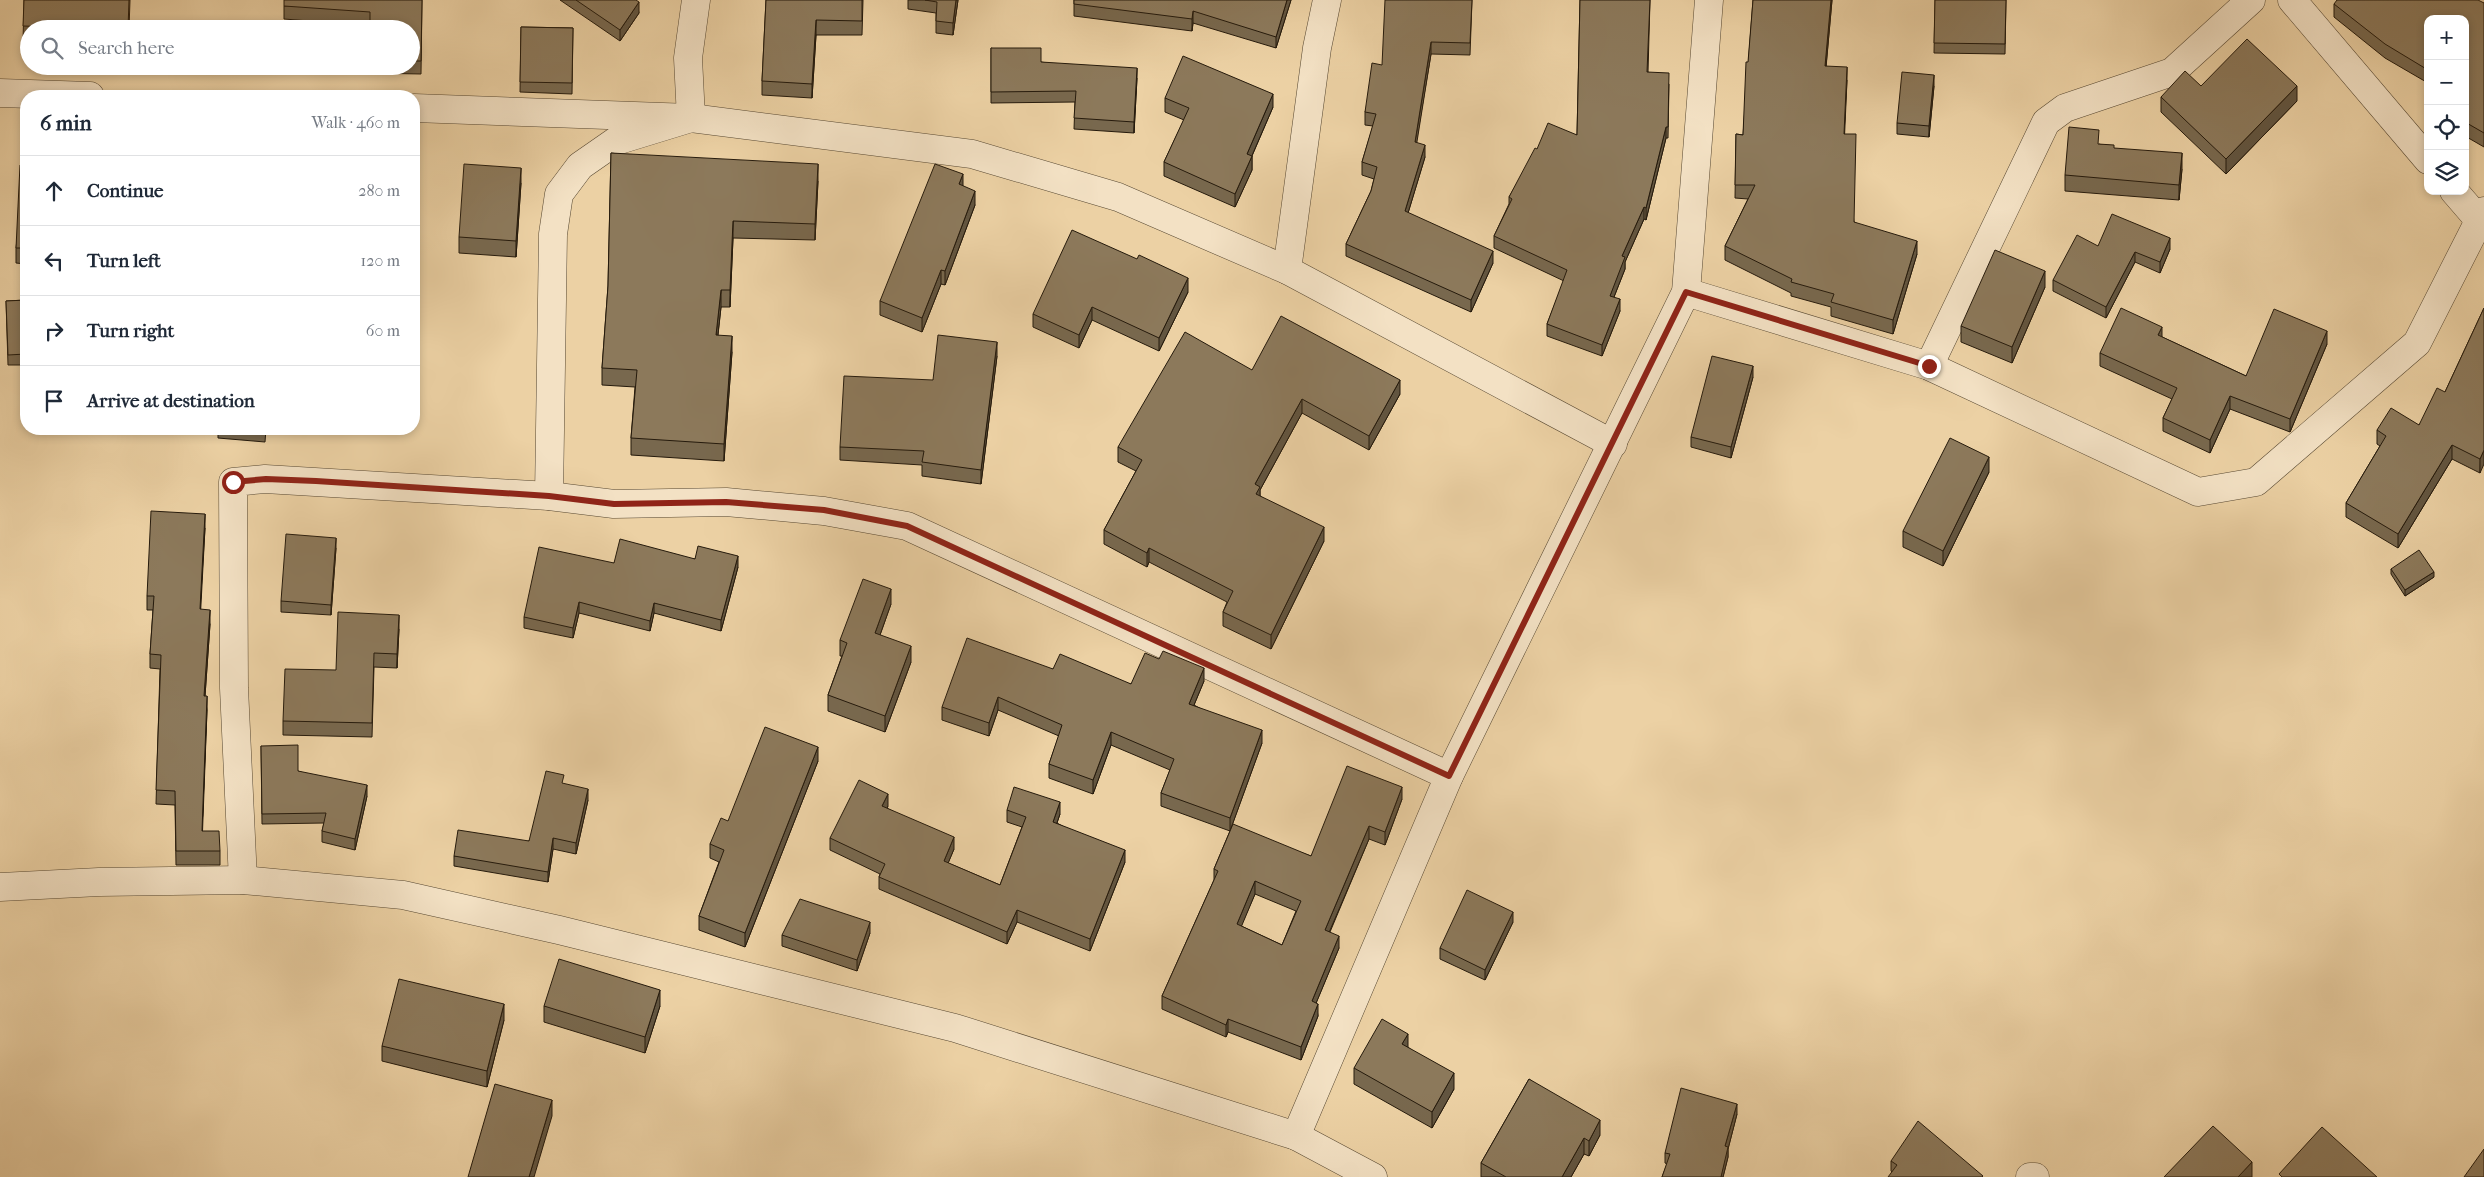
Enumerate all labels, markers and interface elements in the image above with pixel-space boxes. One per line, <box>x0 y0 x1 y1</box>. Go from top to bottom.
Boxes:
map controls <box>2424 15 2469 195</box>
button: + <box>2424 15 2469 60</box>
search box <box>20 20 420 75</box>
icon: search <box>38 34 66 62</box>
text: Search here <box>78 37 174 59</box>
button: − <box>2424 60 2469 105</box>
button: locate <box>2424 105 2469 150</box>
text: 6 min <box>40 111 92 135</box>
text: Walk · 460 m <box>312 113 400 132</box>
button: layers <box>2424 150 2469 195</box>
icon: ahead <box>40 177 68 205</box>
text: Continue <box>87 180 163 202</box>
text: 280 m <box>358 181 400 200</box>
icon: left <box>40 247 68 275</box>
text: Turn left <box>87 250 161 272</box>
text: 120 m <box>361 251 400 270</box>
icon: right <box>40 317 68 345</box>
text: Turn right <box>87 320 174 342</box>
text: 60 m <box>366 321 400 340</box>
route end <box>1918 355 1941 378</box>
icon: arrive <box>40 387 68 415</box>
text: Arrive at destination <box>87 390 255 412</box>
route start <box>222 471 245 494</box>

